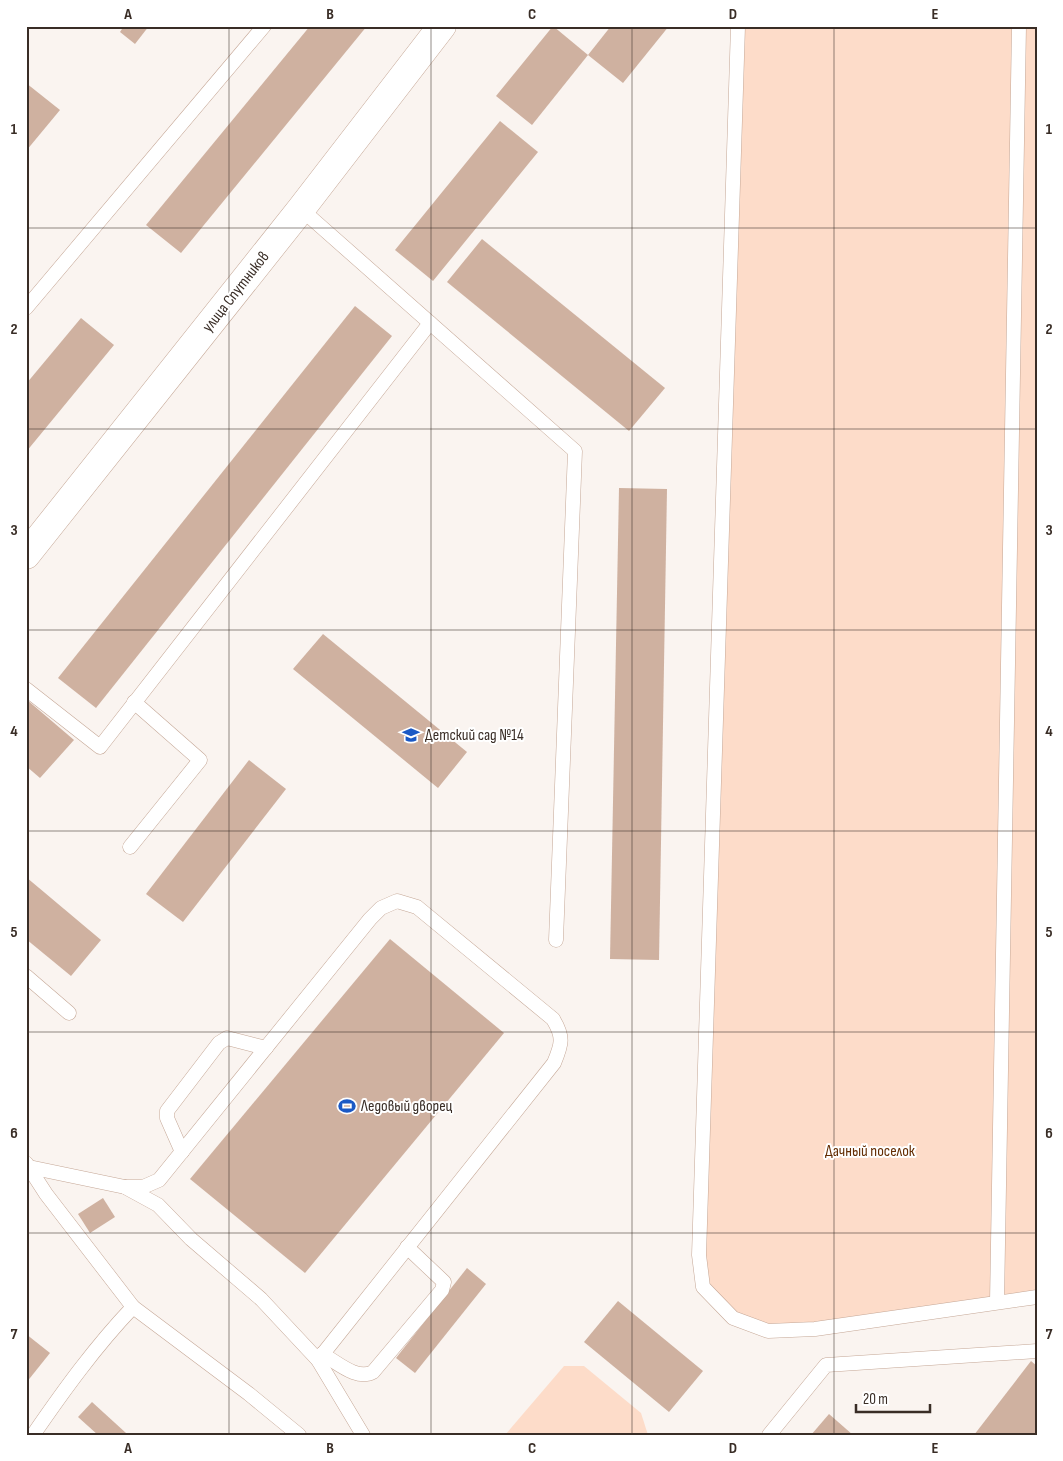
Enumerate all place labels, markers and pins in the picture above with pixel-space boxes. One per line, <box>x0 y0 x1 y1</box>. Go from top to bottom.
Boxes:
school or university icon: Детский сад №14 <box>401 725 421 745</box>
place label: Детский сад №14 <box>425 726 524 745</box>
sports icon: Ледовый дворец <box>337 1096 357 1116</box>
place label: Ледовый дворец <box>360 1097 453 1116</box>

